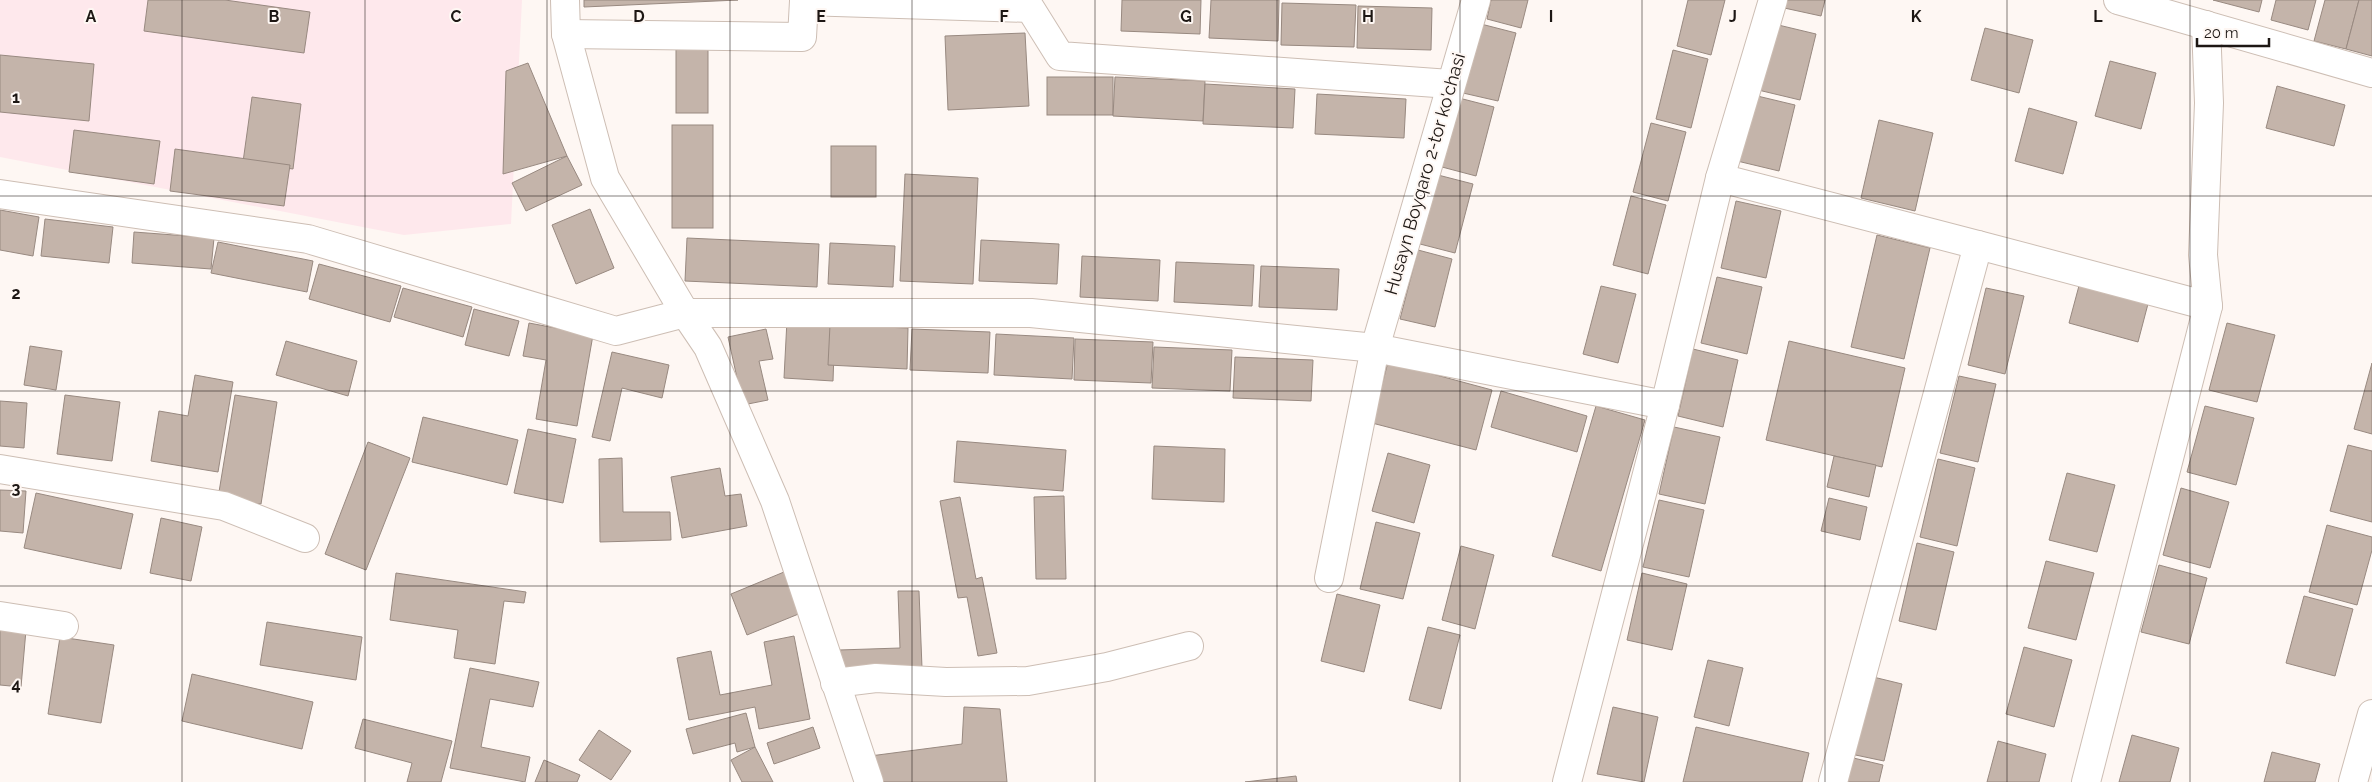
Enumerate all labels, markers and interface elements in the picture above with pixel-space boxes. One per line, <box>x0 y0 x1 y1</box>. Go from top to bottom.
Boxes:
text: A <box>86 7 97 26</box>
text: B <box>269 7 280 26</box>
text: C <box>451 7 462 26</box>
text: D <box>633 7 645 26</box>
text: E <box>816 7 826 26</box>
text: F <box>999 7 1009 26</box>
text: G <box>1180 7 1192 26</box>
text: H <box>1362 7 1374 26</box>
text: I <box>1549 7 1553 26</box>
text: J <box>1729 7 1737 26</box>
text: K <box>1911 7 1922 26</box>
text: L <box>2093 7 2103 26</box>
scale bar <box>2197 15 2270 47</box>
text: 20 m <box>2204 24 2239 42</box>
street label: Husayn Boyqaro 2-tor ko'chasi <box>1380 51 1469 297</box>
text: 1 <box>12 88 20 107</box>
text: 2 <box>11 284 21 303</box>
text: 3 <box>12 479 21 498</box>
text: 4 <box>11 675 21 694</box>

